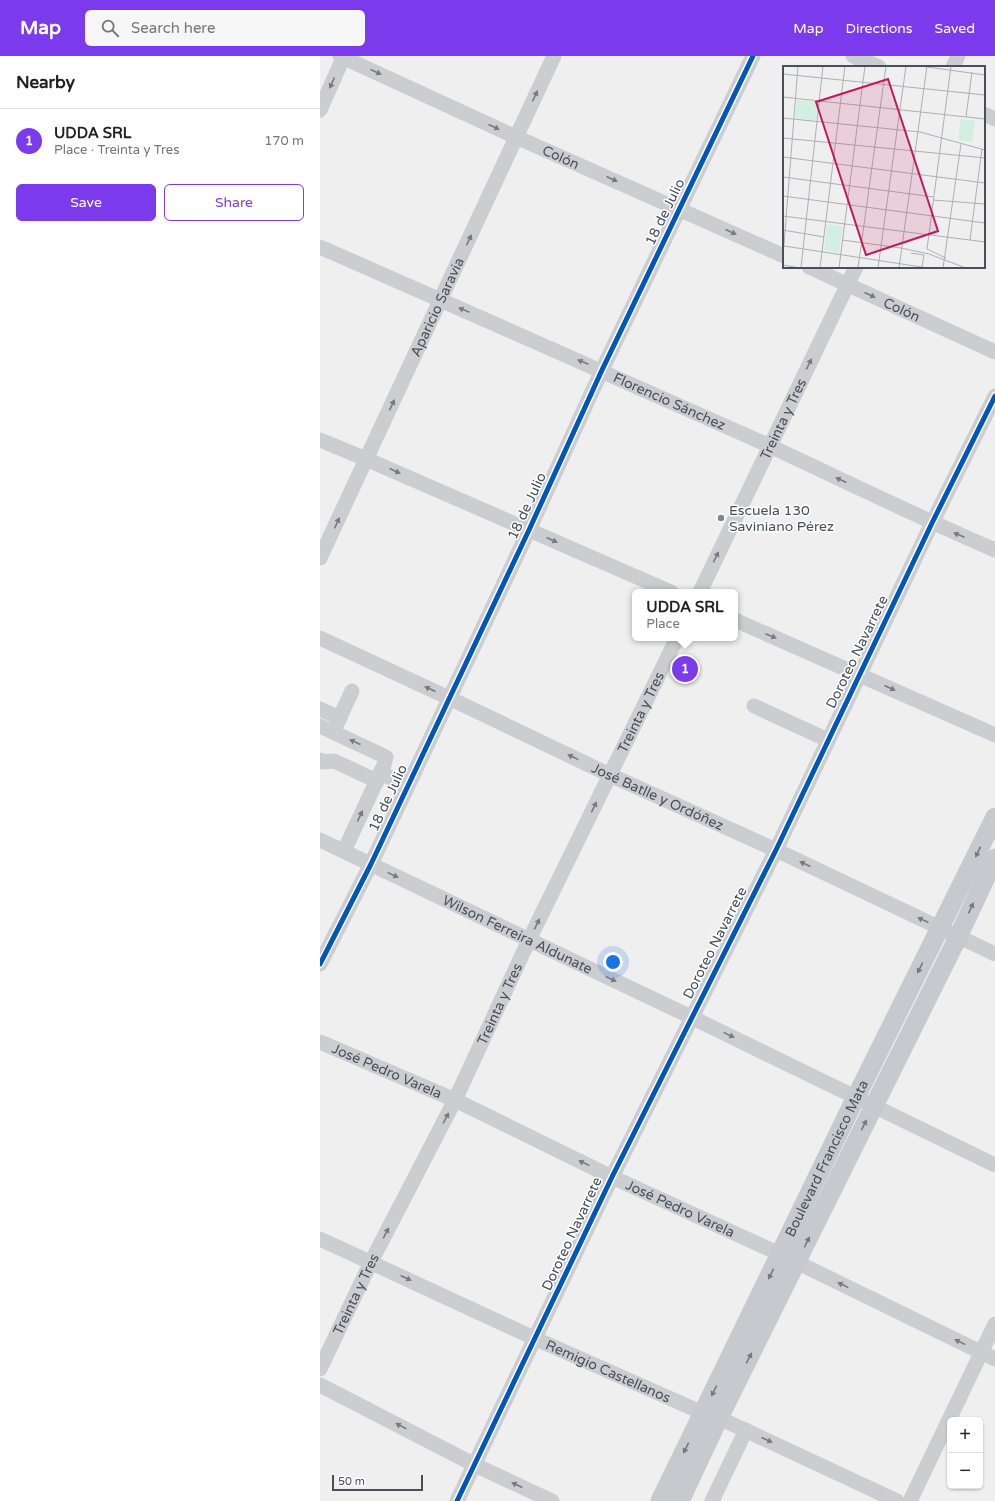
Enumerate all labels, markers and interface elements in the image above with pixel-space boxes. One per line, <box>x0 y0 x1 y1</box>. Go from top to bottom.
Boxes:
search box <box>85 10 365 46</box>
text: Map <box>20 17 61 39</box>
icon: search <box>99 17 121 39</box>
text: Search here <box>131 19 215 37</box>
text: Map <box>793 20 824 37</box>
text: Directions <box>846 20 913 37</box>
text: Saved <box>935 20 975 37</box>
inset map <box>783 66 985 268</box>
one-way arrow <box>370 69 381 75</box>
text: Nearby <box>16 72 75 93</box>
one-way arrow <box>329 78 335 89</box>
one-way arrow <box>532 91 538 102</box>
text: UDDA SRL <box>54 124 131 142</box>
one-way arrow <box>488 124 500 130</box>
text: 1 <box>25 133 33 149</box>
text: 170 m <box>264 133 304 149</box>
street label: Colón <box>540 141 582 173</box>
text: Place · Treinta y Tres <box>54 142 179 158</box>
street label: 18 de Julio <box>642 176 688 248</box>
one-way arrow <box>607 177 619 183</box>
button: Save <box>16 184 156 221</box>
button: Share <box>164 184 304 221</box>
one-way arrow <box>726 229 737 235</box>
one-way arrow <box>466 234 472 245</box>
street label: Aparicio Saravia <box>407 255 467 359</box>
one-way arrow <box>865 292 877 298</box>
street label: Colón <box>881 294 923 325</box>
one-way arrow <box>457 307 469 313</box>
one-way arrow <box>806 358 812 370</box>
one-way arrow <box>577 359 589 365</box>
street label: Florencio Sánchez <box>611 369 728 434</box>
street label: Treinta y Tres <box>756 375 810 462</box>
one-way arrow <box>389 399 395 410</box>
one-way arrow <box>389 469 401 475</box>
street label: 18 de Julio <box>504 470 550 542</box>
one-way arrow <box>836 477 847 483</box>
place label: Escuela 130 Saviniano Pérez <box>729 502 834 535</box>
marker: Escuela 130 Saviniano Pérez <box>716 513 726 523</box>
one-way arrow <box>334 517 340 528</box>
one-way arrow <box>954 532 965 538</box>
one-way arrow <box>547 538 559 544</box>
one-way arrow <box>713 551 719 563</box>
popup <box>632 589 738 641</box>
street label: Doroteo Navarrete <box>822 593 892 711</box>
text: UDDA SRL <box>646 598 724 616</box>
text: Place <box>646 616 680 632</box>
one-way arrow <box>765 633 777 639</box>
pin: 1 <box>672 654 698 684</box>
street label: Treinta y Tres <box>614 669 668 756</box>
one-way arrow <box>884 685 895 691</box>
one-way arrow <box>425 686 436 692</box>
one-way arrow <box>349 739 360 745</box>
one-way arrow <box>567 754 578 760</box>
street label: José Batlle y Ordóñez <box>589 759 726 834</box>
street label: 18 de Julio <box>365 762 411 834</box>
one-way arrow <box>591 801 597 813</box>
one-way arrow <box>357 810 363 822</box>
one-way arrow <box>974 846 981 857</box>
one-way arrow <box>799 861 811 867</box>
one-way arrow <box>387 872 399 878</box>
street label: Doroteo Navarrete <box>679 884 751 1002</box>
street label: Wilson Ferreira Aldunate <box>440 891 595 977</box>
one-way arrow <box>968 902 974 914</box>
one-way arrow <box>917 917 928 923</box>
one-way arrow <box>534 918 540 930</box>
your location <box>603 952 623 972</box>
street label: Treinta y Tres <box>473 960 526 1047</box>
one-way arrow <box>917 962 923 974</box>
one-way arrow <box>606 976 617 982</box>
one-way arrow <box>723 1032 734 1038</box>
street label: José Pedro Varela <box>330 1040 445 1102</box>
street label: Boulevard Francisco Mata <box>781 1077 872 1240</box>
one-way arrow <box>443 1112 449 1123</box>
one-way arrow <box>861 1119 867 1131</box>
one-way arrow <box>578 1160 590 1167</box>
street label: Doroteo Navarrete <box>538 1174 606 1294</box>
street label: José Pedro Varela <box>623 1176 738 1241</box>
one-way arrow <box>383 1227 389 1239</box>
one-way arrow <box>804 1236 810 1248</box>
street label: Treinta y Tres <box>329 1250 383 1338</box>
one-way arrow <box>768 1268 774 1279</box>
one-way arrow <box>401 1275 412 1281</box>
one-way arrow <box>837 1282 849 1288</box>
street label: Remigio Castellanos <box>543 1336 674 1406</box>
one-way arrow <box>954 1339 966 1345</box>
one-way arrow <box>746 1352 752 1364</box>
one-way arrow <box>711 1385 717 1396</box>
map controls <box>947 1417 983 1489</box>
button: + <box>947 1417 983 1453</box>
one-way arrow <box>395 1423 406 1430</box>
one-way arrow <box>761 1437 773 1443</box>
one-way arrow <box>683 1443 689 1454</box>
button: − <box>947 1453 983 1489</box>
scale bar <box>332 1473 423 1492</box>
text: 50 m <box>338 1475 365 1488</box>
one-way arrow <box>511 1482 523 1488</box>

